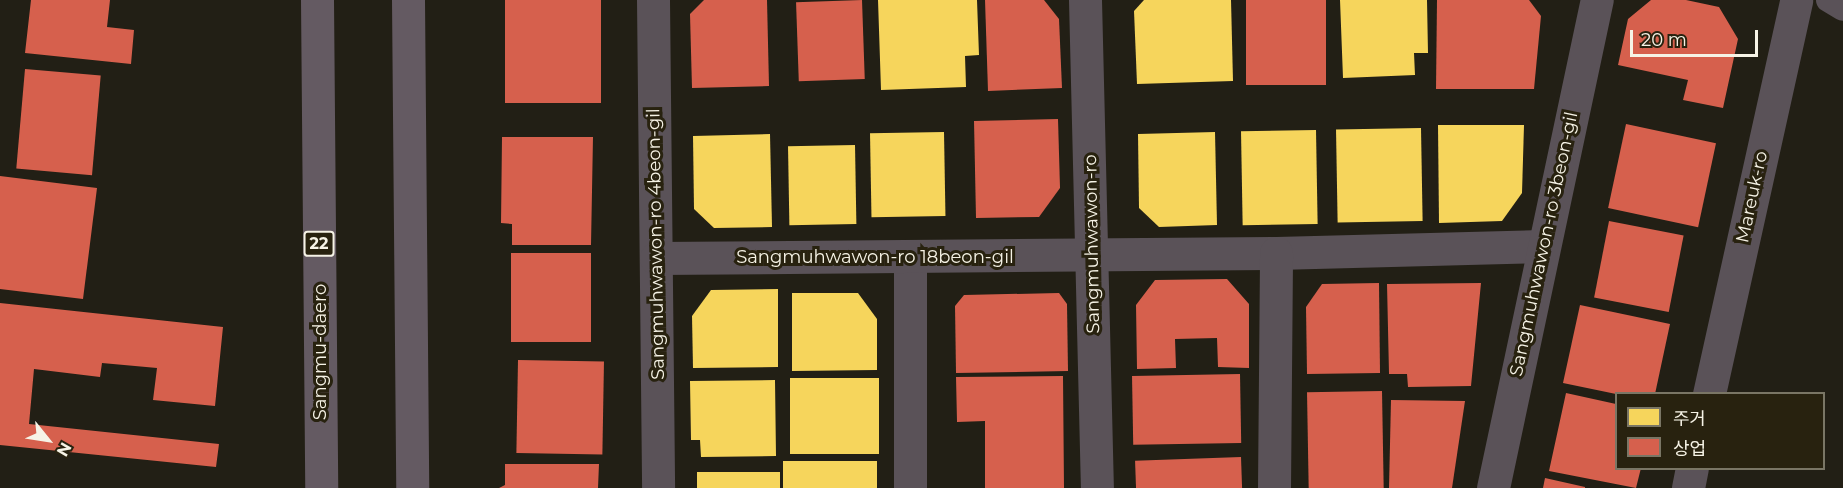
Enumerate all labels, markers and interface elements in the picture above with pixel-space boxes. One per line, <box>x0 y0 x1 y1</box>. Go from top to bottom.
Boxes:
scale bar <box>1633 18 1760 56</box>
text: 20 m <box>1641 29 1687 51</box>
street label: Sangmuhwawon-ro 4beon-gil <box>643 108 669 380</box>
street label: Sangmuhwawon-ro 3beon-gil <box>1505 110 1583 378</box>
street label: Mareuk-ro <box>1732 149 1772 245</box>
street label: Sangmuhwawon-ro <box>1080 154 1104 334</box>
road number: 22 <box>302 231 336 257</box>
street label: Sangmuhwawon-ro 18beon-gil <box>736 246 1014 268</box>
street label: Sangmu-daero <box>309 284 331 420</box>
legend <box>1615 392 1825 470</box>
text: 주거 <box>1673 408 1706 430</box>
north arrow <box>18 410 78 470</box>
text: 상업 <box>1673 438 1706 460</box>
text: N <box>53 439 75 460</box>

